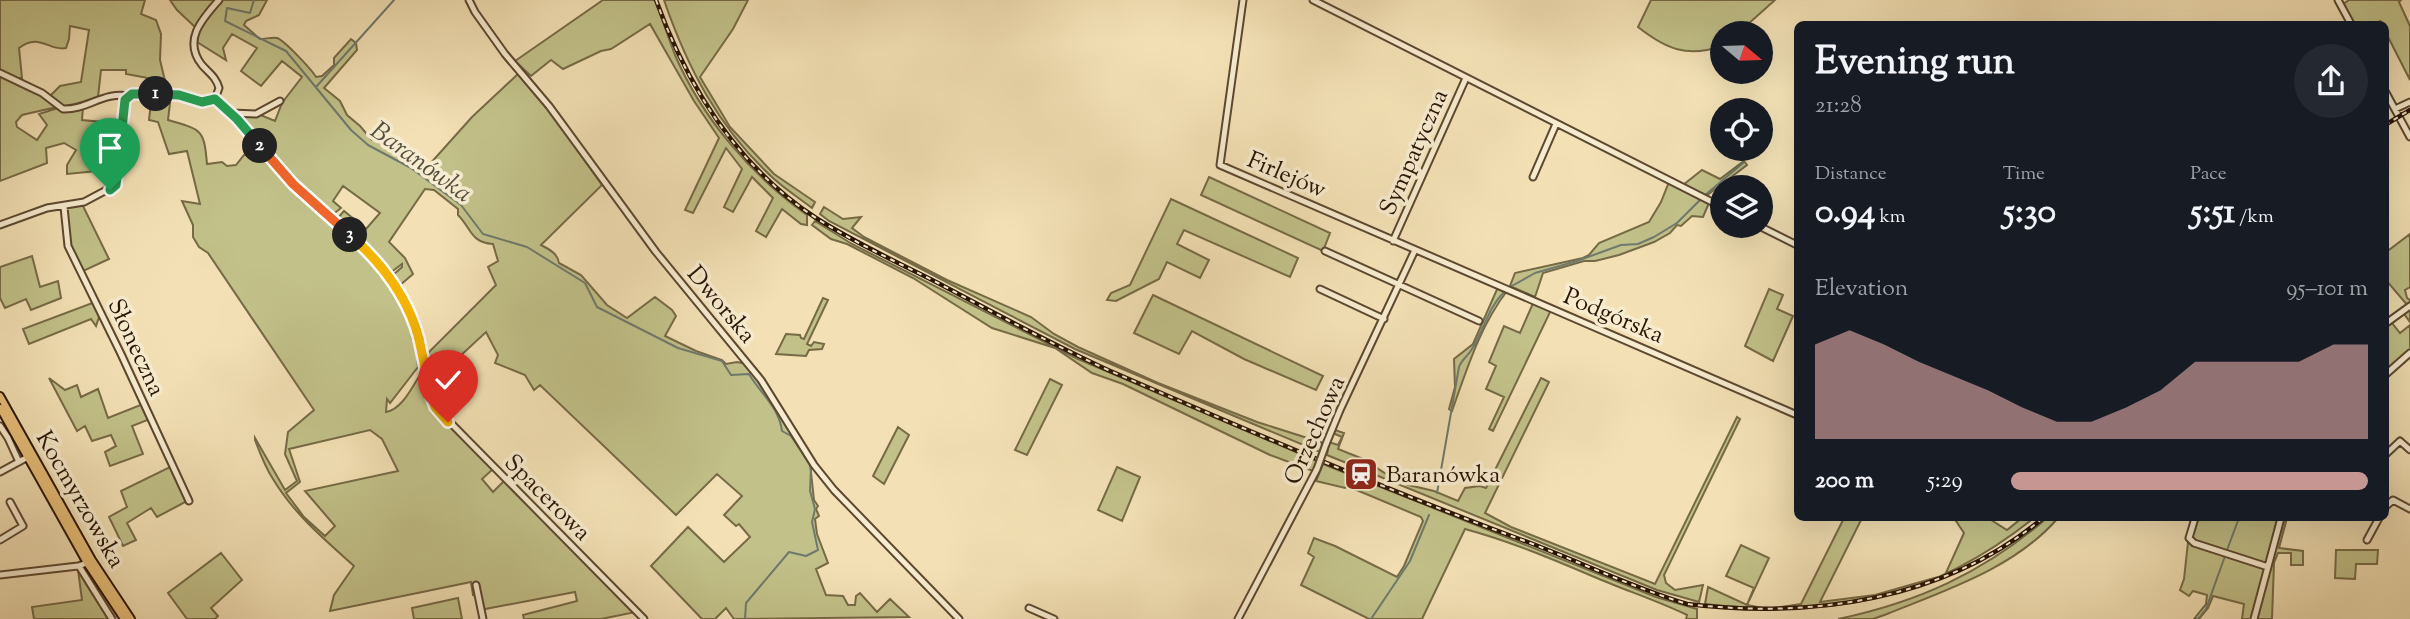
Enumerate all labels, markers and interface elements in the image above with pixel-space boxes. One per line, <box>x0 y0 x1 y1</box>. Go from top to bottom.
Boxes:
north arrow <box>1710 21 1773 84</box>
map controls <box>1710 21 1773 238</box>
text: Evening run <box>1815 37 2015 91</box>
button: share <box>2294 44 2368 118</box>
pin: 1 <box>138 76 174 112</box>
text: 1 <box>152 80 159 107</box>
street label: Sympatyczna <box>1372 84 1458 221</box>
text: 21:28 <box>1815 90 1862 123</box>
button: locate <box>1710 98 1773 161</box>
water label: Baranówka <box>362 113 479 213</box>
pin <box>80 118 140 190</box>
pin: 2 <box>243 128 278 164</box>
icon: arrive <box>91 129 129 167</box>
text: 2 <box>255 132 264 159</box>
street label: Firlejów <box>1241 144 1331 208</box>
text: Distance <box>1815 161 1887 188</box>
text: Time <box>2003 161 2045 188</box>
text: Pace <box>2190 161 2227 188</box>
button: layers <box>1710 175 1773 238</box>
text: 0.94 <box>1815 188 1875 239</box>
text: 5:30 <box>2003 188 2056 239</box>
text: 5:51 <box>2190 188 2235 239</box>
text: km <box>1875 204 1905 231</box>
text: /km <box>2235 204 2274 231</box>
pin: 3 <box>332 218 368 252</box>
text: 3 <box>346 221 353 248</box>
street label: Dworska <box>678 259 763 351</box>
text: Elevation <box>1815 273 1908 306</box>
text: 95–101 m <box>2286 273 2368 306</box>
street label: Podgórska <box>1558 280 1669 353</box>
street label: Słoneczna <box>98 293 173 402</box>
pin <box>418 350 478 422</box>
icon: check <box>429 361 467 399</box>
street label: Orzechowa <box>1277 371 1355 491</box>
street label: Kocmyrzowska <box>26 425 132 575</box>
street label: Spacerowa <box>495 447 598 550</box>
station icon: Baranówka <box>1342 455 1380 493</box>
place label: Baranówka <box>1386 459 1500 493</box>
text: 200 m <box>1815 465 1874 498</box>
text: 5:29 <box>1927 465 1963 498</box>

